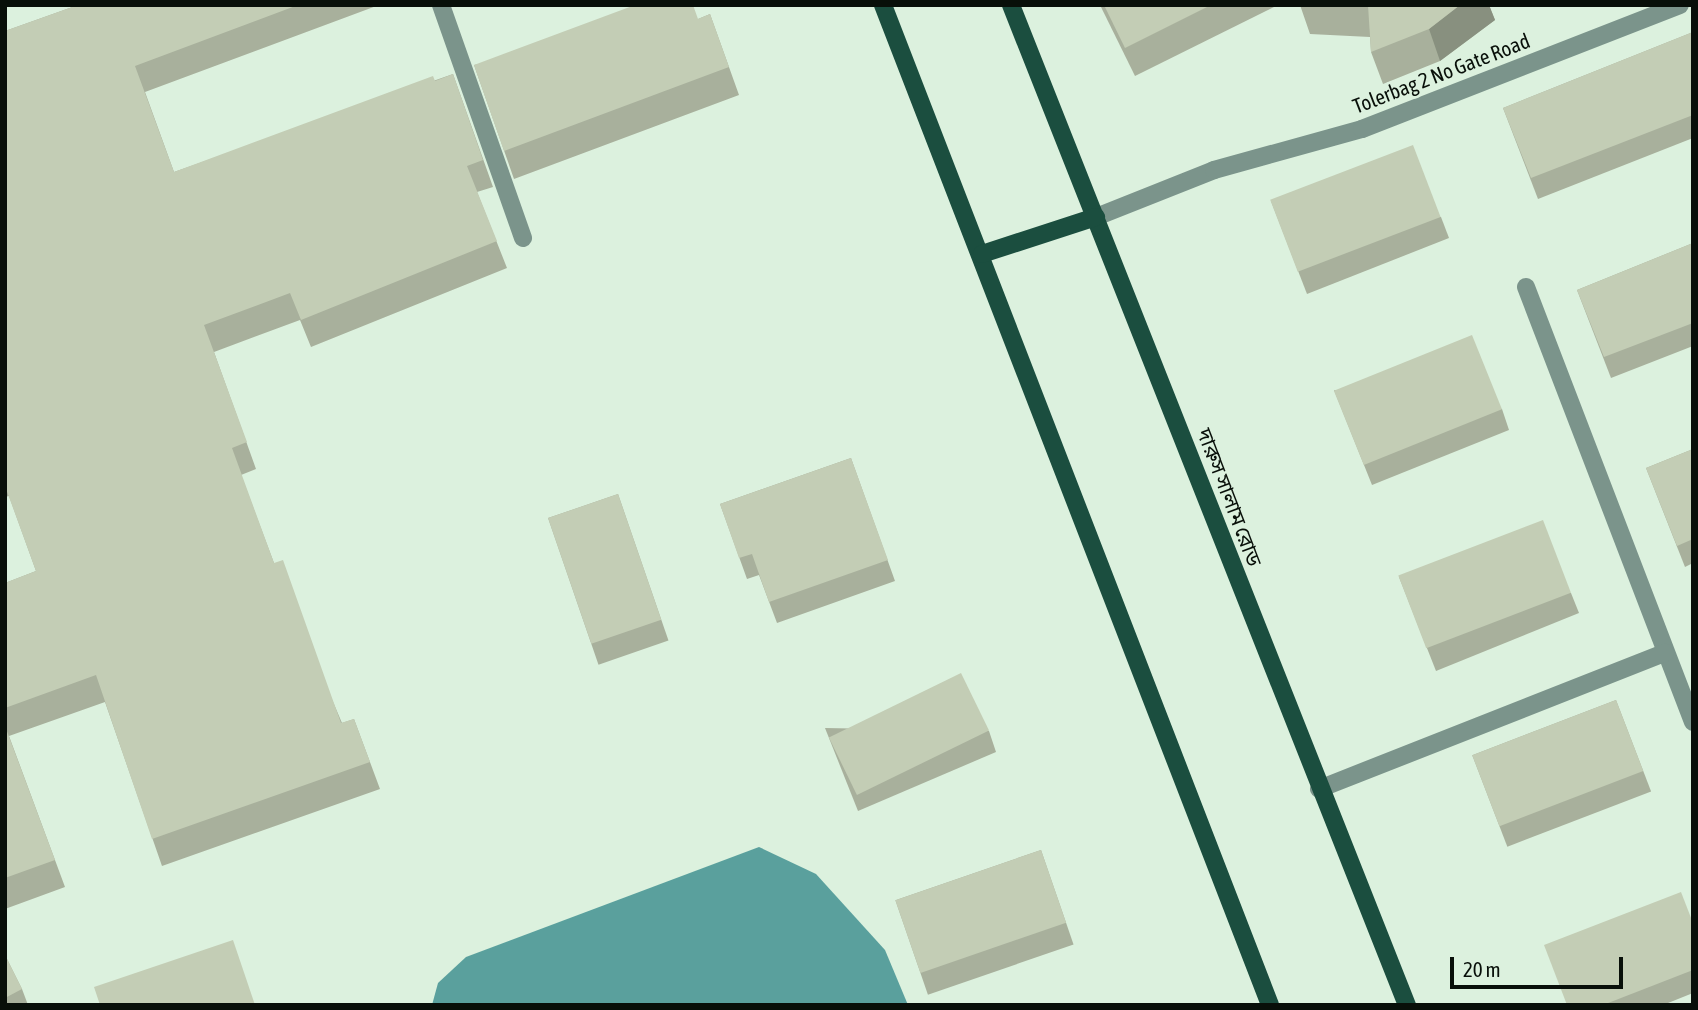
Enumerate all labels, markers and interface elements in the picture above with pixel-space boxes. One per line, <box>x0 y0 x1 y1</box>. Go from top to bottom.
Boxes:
street label: Tolerbag 2 No Gate Road <box>1349 28 1533 118</box>
street label: দারুস সালাম রোড <box>1192 424 1268 570</box>
scale bar <box>1453 944 1626 988</box>
text: 20 m <box>1463 957 1501 981</box>

